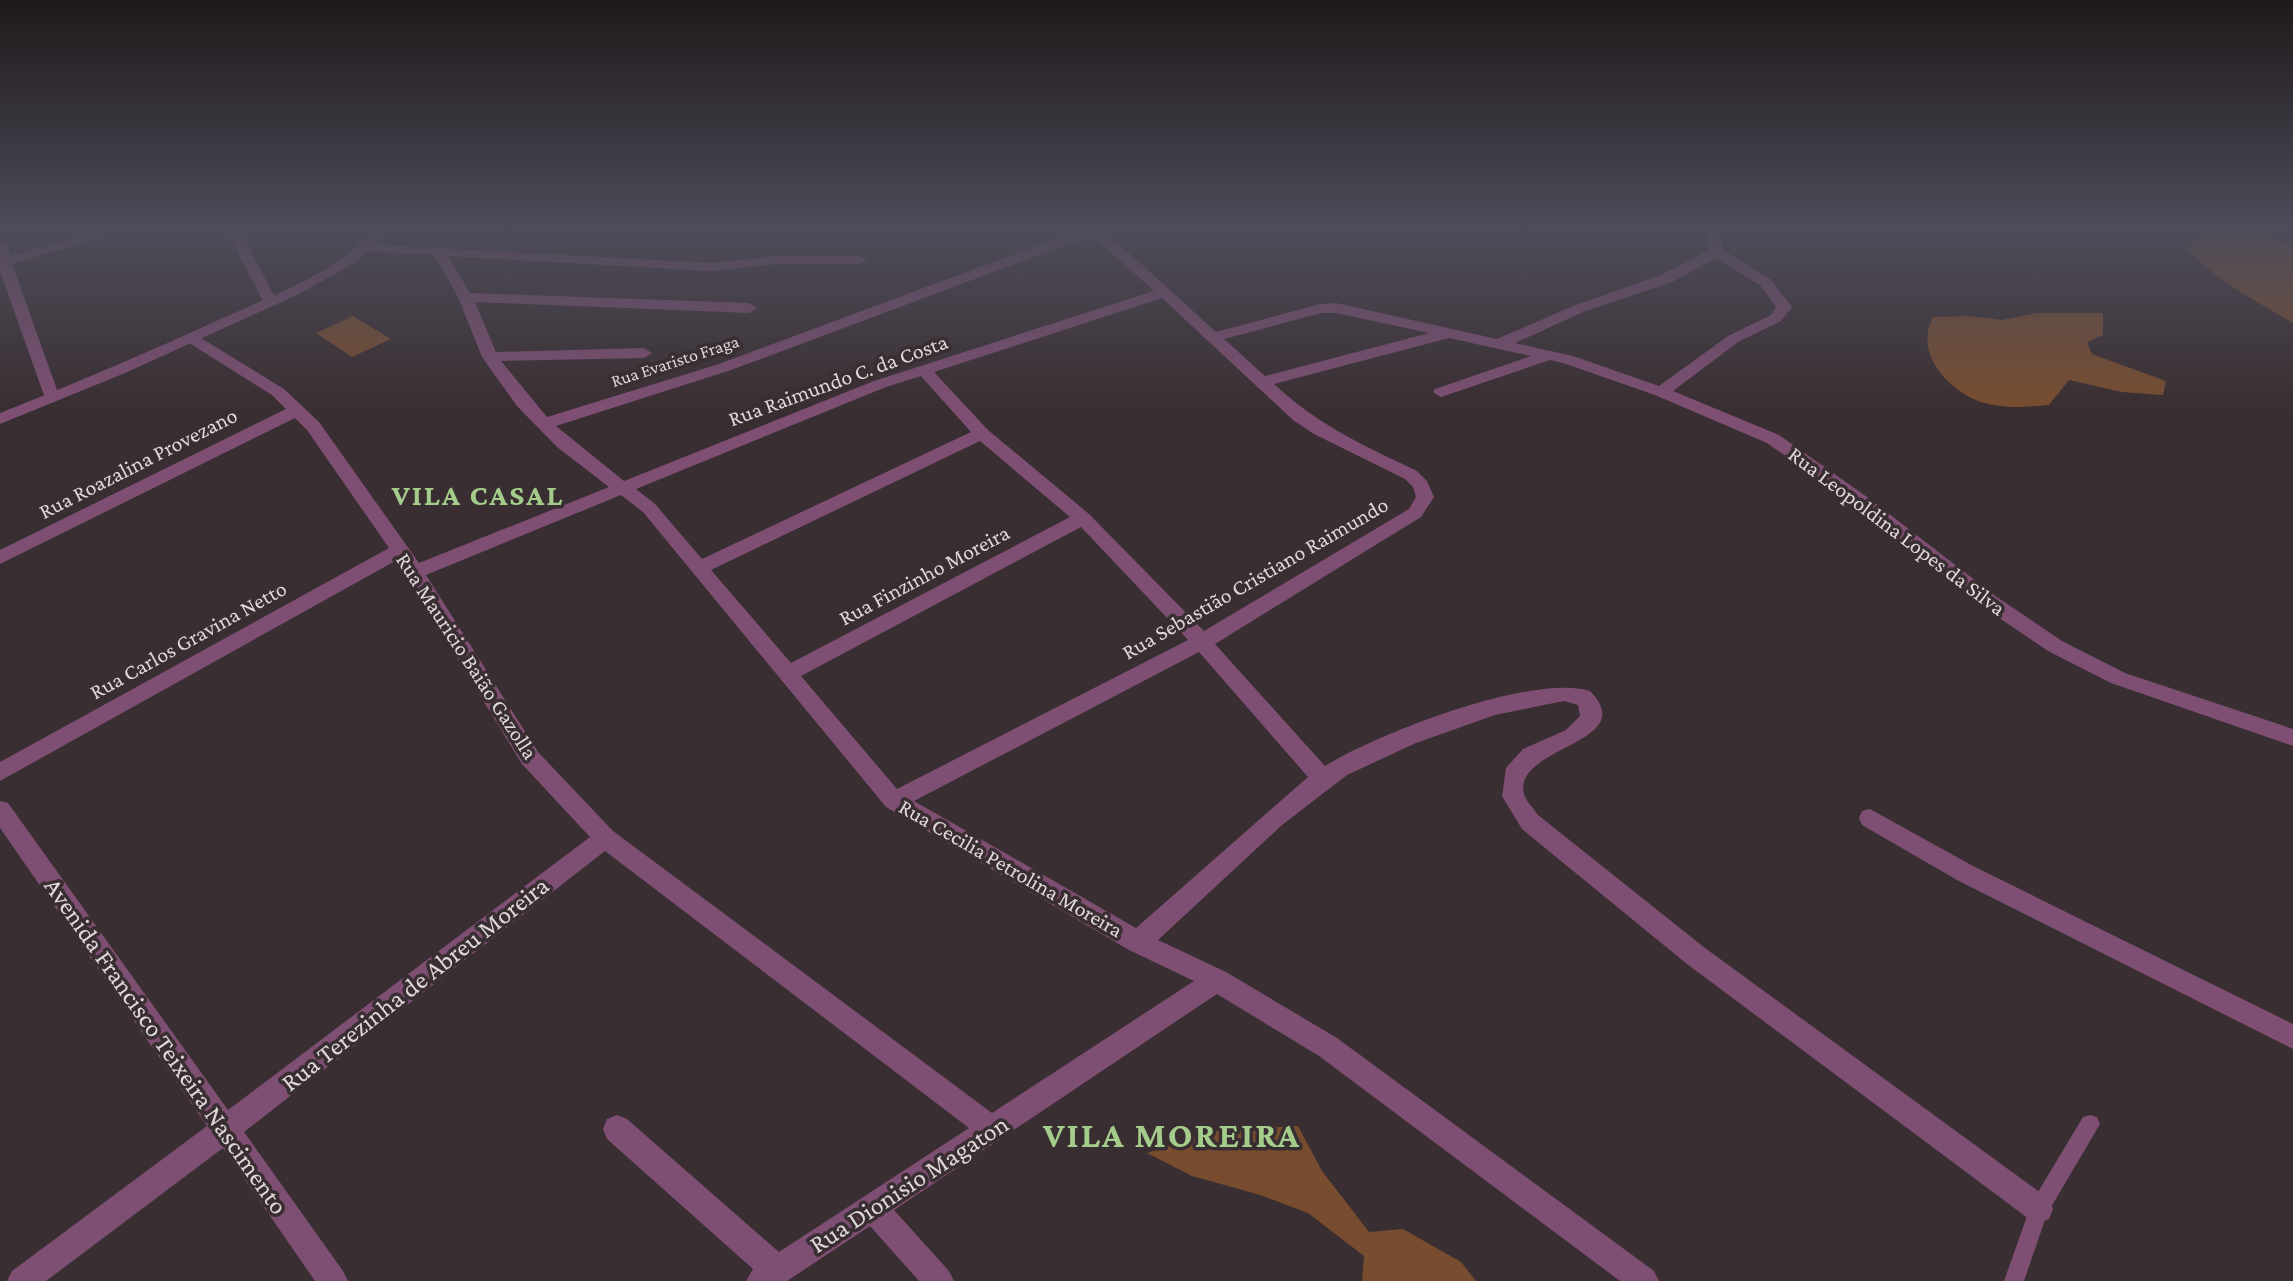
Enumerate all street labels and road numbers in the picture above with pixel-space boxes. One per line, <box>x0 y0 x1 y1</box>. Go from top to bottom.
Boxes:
street label: Rua Raimundo C. da Costa <box>725 329 951 431</box>
street label: Rua Evaristo Fraga <box>609 331 741 391</box>
street label: Rua Roazalina Provezano <box>35 402 241 524</box>
street label: Rua Leopoldina Lopes da Silva <box>1784 441 2010 621</box>
street label: Rua Sebastião Cristiano Raimundo <box>1118 491 1393 665</box>
street label: Rua Finzinho Moreira <box>834 519 1014 631</box>
street label: Rua Mauricio Baião Gazolla <box>391 548 543 764</box>
street label: Rua Carlos Gravina Netto <box>85 575 291 704</box>
street label: Rua Cecilia Petrolina Moreira <box>895 794 1127 942</box>
street label: Rua Terezinha de Abreu Moreira <box>276 871 554 1097</box>
street label: Avenida Francisco Teixeira Nascimento <box>38 872 294 1220</box>
street label: Rua Dionisio Magaton <box>804 1109 1014 1259</box>

